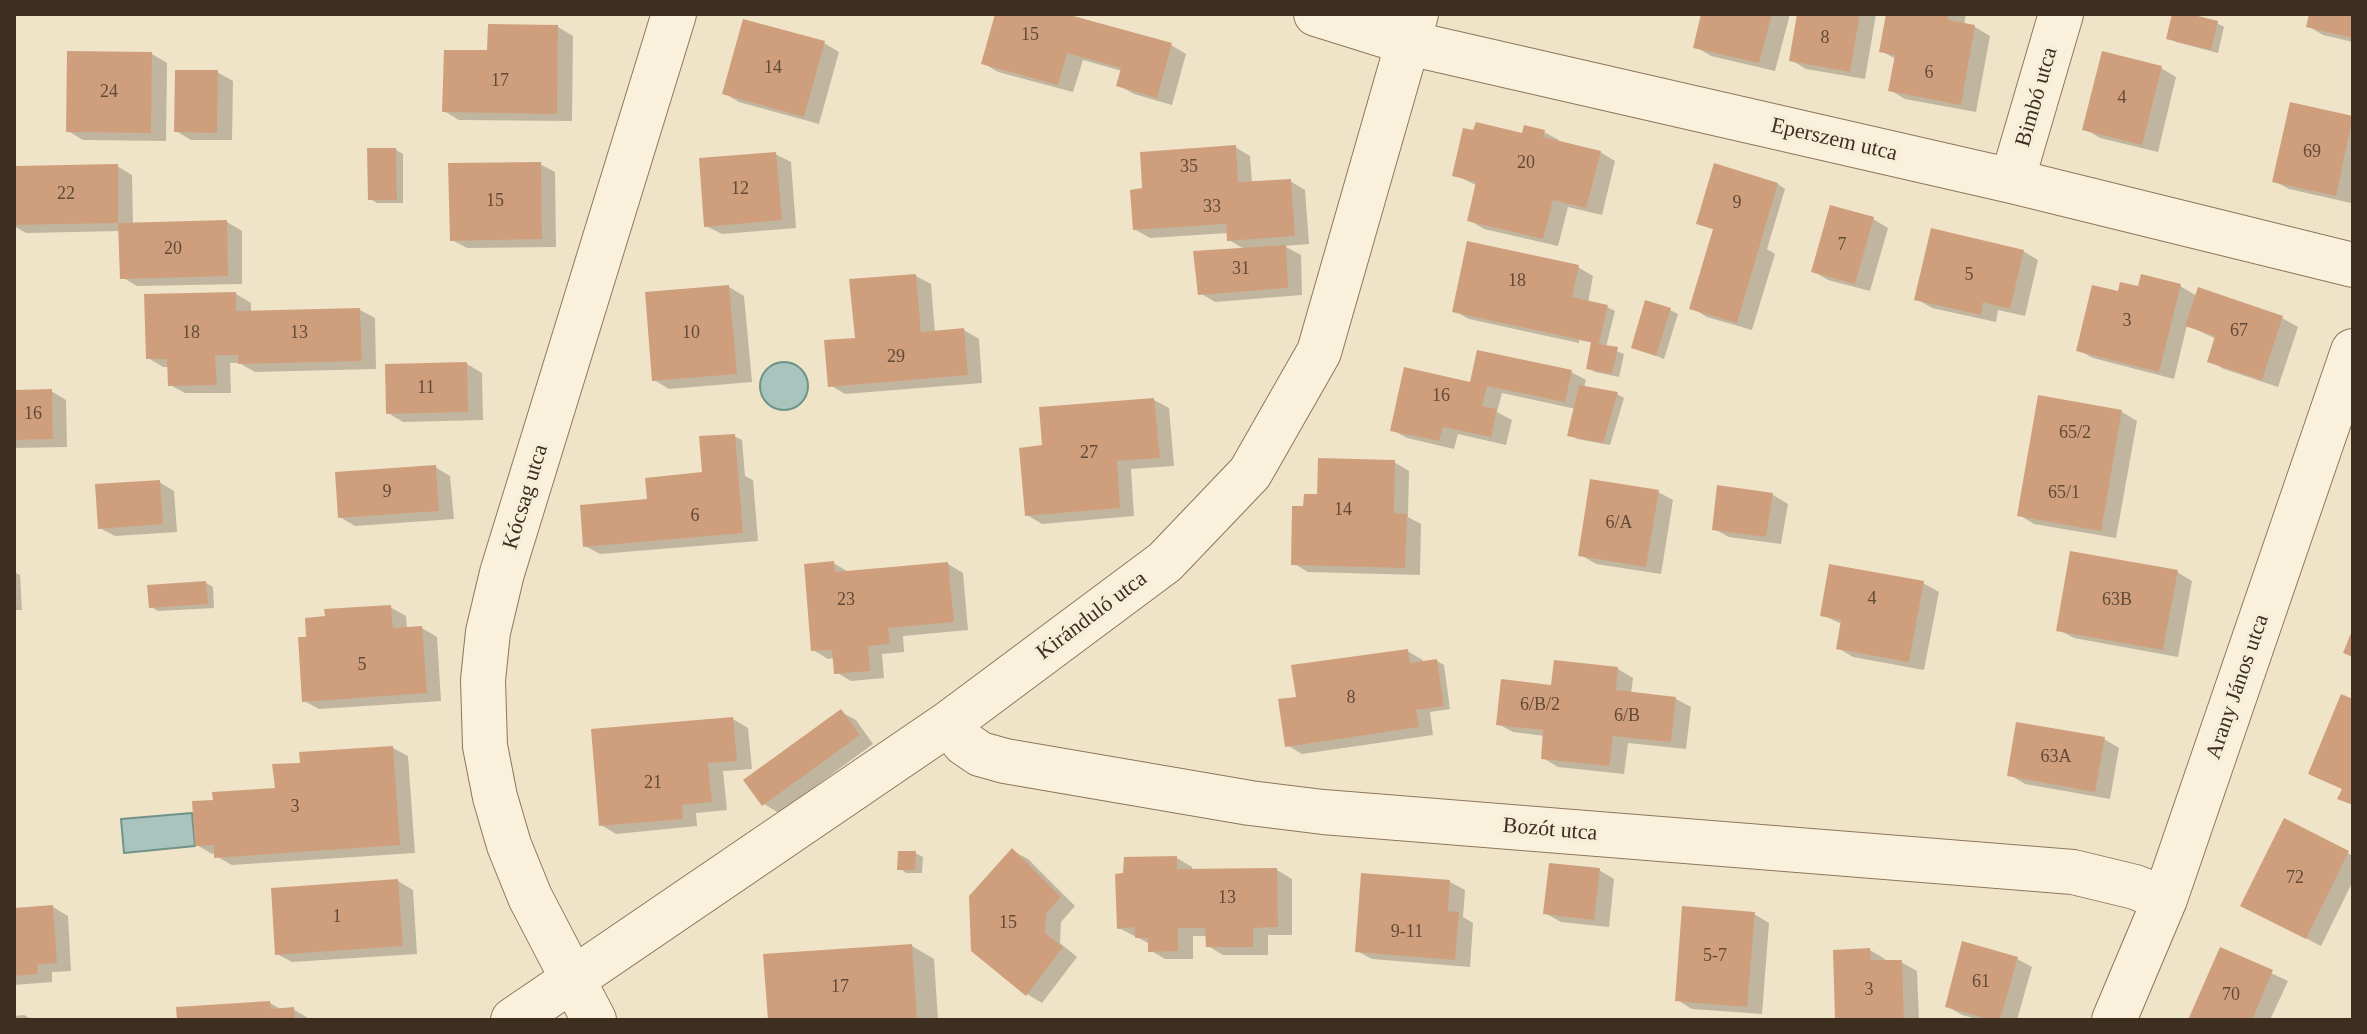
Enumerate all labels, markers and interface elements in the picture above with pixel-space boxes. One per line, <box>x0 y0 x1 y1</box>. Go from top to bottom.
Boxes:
house number: 15 <box>1021 24 1039 46</box>
house number: 8 <box>1820 27 1830 49</box>
street label: Bimbó utca <box>2010 44 2064 150</box>
house number: 14 <box>764 57 782 79</box>
house number: 6 <box>1924 62 1934 84</box>
house number: 17 <box>491 70 509 92</box>
house number: 24 <box>100 81 118 103</box>
house number: 4 <box>2118 87 2126 109</box>
street label: Eperszem utca <box>1768 113 1900 167</box>
house number: 69 <box>2303 141 2321 163</box>
house number: 20 <box>1517 152 1535 174</box>
house number: 35 <box>1180 156 1198 178</box>
house number: 12 <box>731 178 749 200</box>
house number: 22 <box>57 183 75 205</box>
house number: 15 <box>486 190 504 212</box>
house number: 9 <box>1732 192 1742 214</box>
house number: 33 <box>1203 196 1221 218</box>
house number: 7 <box>1838 234 1846 256</box>
house number: 20 <box>164 238 182 260</box>
house number: 31 <box>1232 258 1250 280</box>
house number: 5 <box>1964 264 1974 286</box>
house number: 18 <box>1508 270 1526 292</box>
house number: 3 <box>2122 310 2132 332</box>
house number: 67 <box>2230 320 2248 342</box>
house number: 18 <box>182 322 200 344</box>
house number: 13 <box>290 322 308 344</box>
house number: 10 <box>682 322 700 344</box>
house number: 29 <box>887 346 905 368</box>
house number: 11 <box>417 377 435 399</box>
house number: 16 <box>1432 385 1450 407</box>
house number: 16 <box>24 403 42 425</box>
house number: 65/2 <box>2059 422 2091 444</box>
street label: Kócsag utca <box>498 441 554 553</box>
house number: 27 <box>1080 442 1098 464</box>
house number: 9 <box>382 481 392 503</box>
house number: 65/1 <box>2048 482 2080 504</box>
house number: 14 <box>1334 499 1352 521</box>
house number: 6 <box>690 505 700 527</box>
house number: 6/A <box>1606 512 1632 534</box>
street label: Kiránduló utca <box>1032 566 1152 666</box>
house number: 4 <box>1868 588 1876 610</box>
house number: 23 <box>837 589 855 611</box>
house number: 63B <box>2102 589 2132 611</box>
street label: Arany János utca <box>2201 611 2275 763</box>
house number: 5 <box>358 654 366 676</box>
house number: 8 <box>1346 687 1356 709</box>
house number: 6/B/2 <box>1520 694 1560 716</box>
house number: 6/B <box>1614 705 1640 727</box>
house number: 63A <box>2041 746 2071 768</box>
house number: 21 <box>644 772 662 794</box>
house number: 3 <box>290 796 300 818</box>
street label: Bozót utca <box>1502 813 1598 847</box>
house number: 72 <box>2286 867 2304 889</box>
house number: 13 <box>1218 887 1236 909</box>
house number: 1 <box>332 906 342 928</box>
house number: 15 <box>999 912 1017 934</box>
house number: 9-11 <box>1391 921 1423 943</box>
house number: 5-7 <box>1703 945 1727 967</box>
house number: 61 <box>1972 971 1990 993</box>
house number: 17 <box>831 976 849 998</box>
house number: 3 <box>1864 979 1874 1001</box>
house number: 70 <box>2222 984 2240 1006</box>

